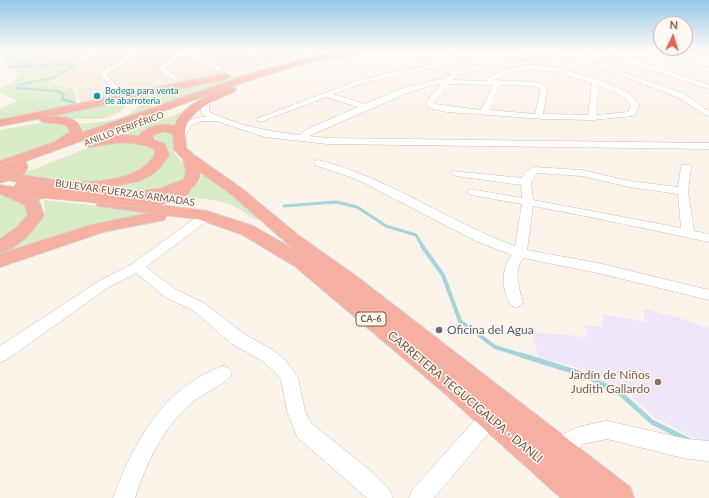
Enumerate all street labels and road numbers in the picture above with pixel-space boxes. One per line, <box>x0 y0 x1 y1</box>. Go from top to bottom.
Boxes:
street label: ANILLO PERIFÉRICO <box>83 110 165 148</box>
street label: BULEVAR FUERZAS ARMADAS <box>54 177 196 209</box>
road number: CA-6 <box>356 312 386 326</box>
street label: CARRETERA TEGUCIGALPA - DANLI <box>385 328 545 466</box>

